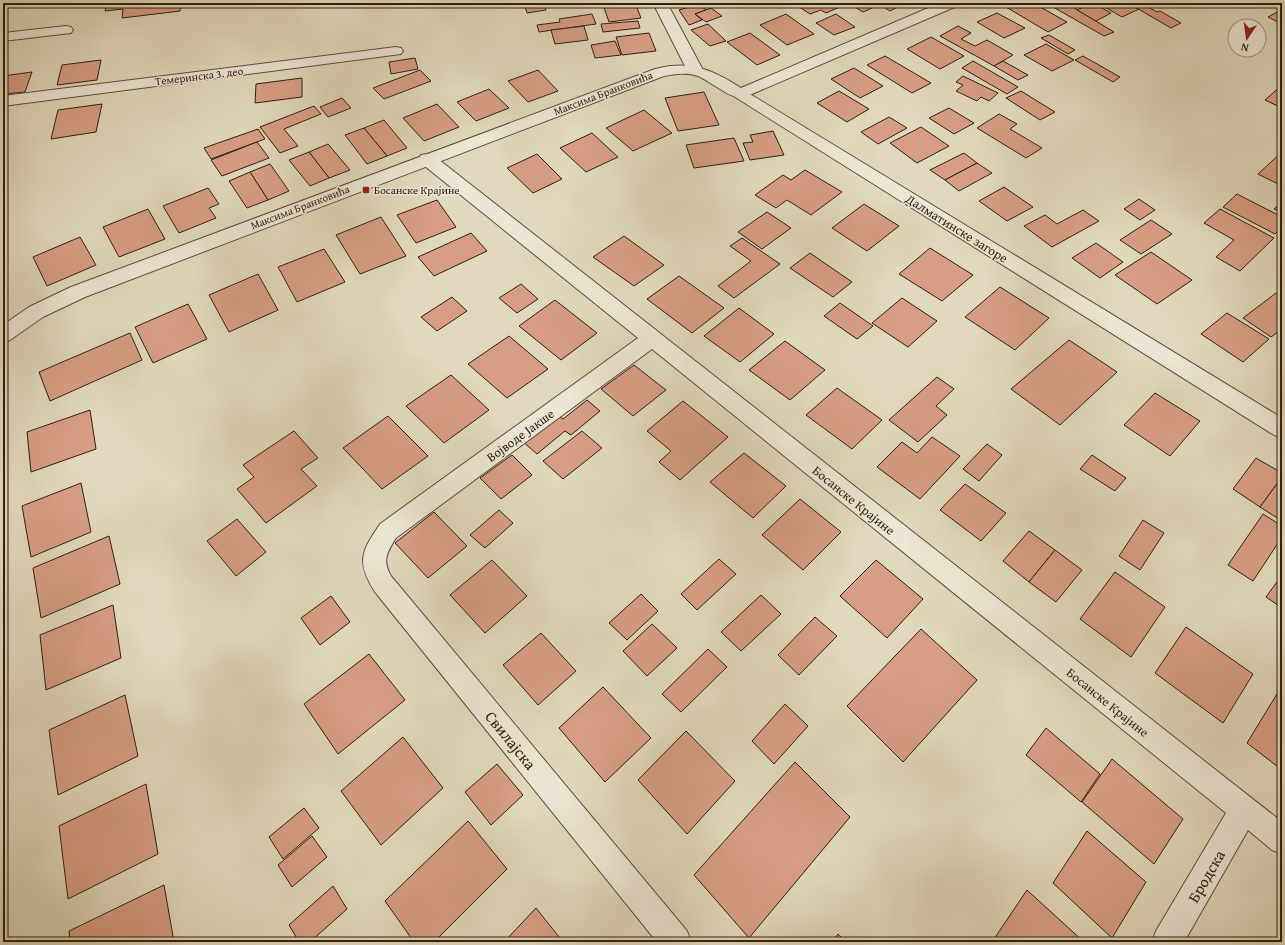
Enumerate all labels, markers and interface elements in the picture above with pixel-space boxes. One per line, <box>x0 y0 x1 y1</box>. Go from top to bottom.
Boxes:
north arrow <box>1227 18 1267 58</box>
text: N <box>1239 39 1250 56</box>
street label: Темеринска 3. део <box>154 63 244 89</box>
street label: Максима Бранковића <box>551 66 656 119</box>
street label: Максима Бранковића <box>248 180 353 233</box>
place label: Босанске Крајине <box>374 182 460 198</box>
marker: Босанске Крајине <box>361 185 371 195</box>
street label: Далматинске загоре <box>901 189 1012 268</box>
street label: Војводе Јакше <box>483 404 558 466</box>
street label: Босанске Крајине <box>808 461 899 540</box>
street label: Босанске Крајине <box>1062 663 1153 742</box>
street label: Свилајска <box>480 705 543 775</box>
street label: Бродска <box>1181 845 1231 907</box>

